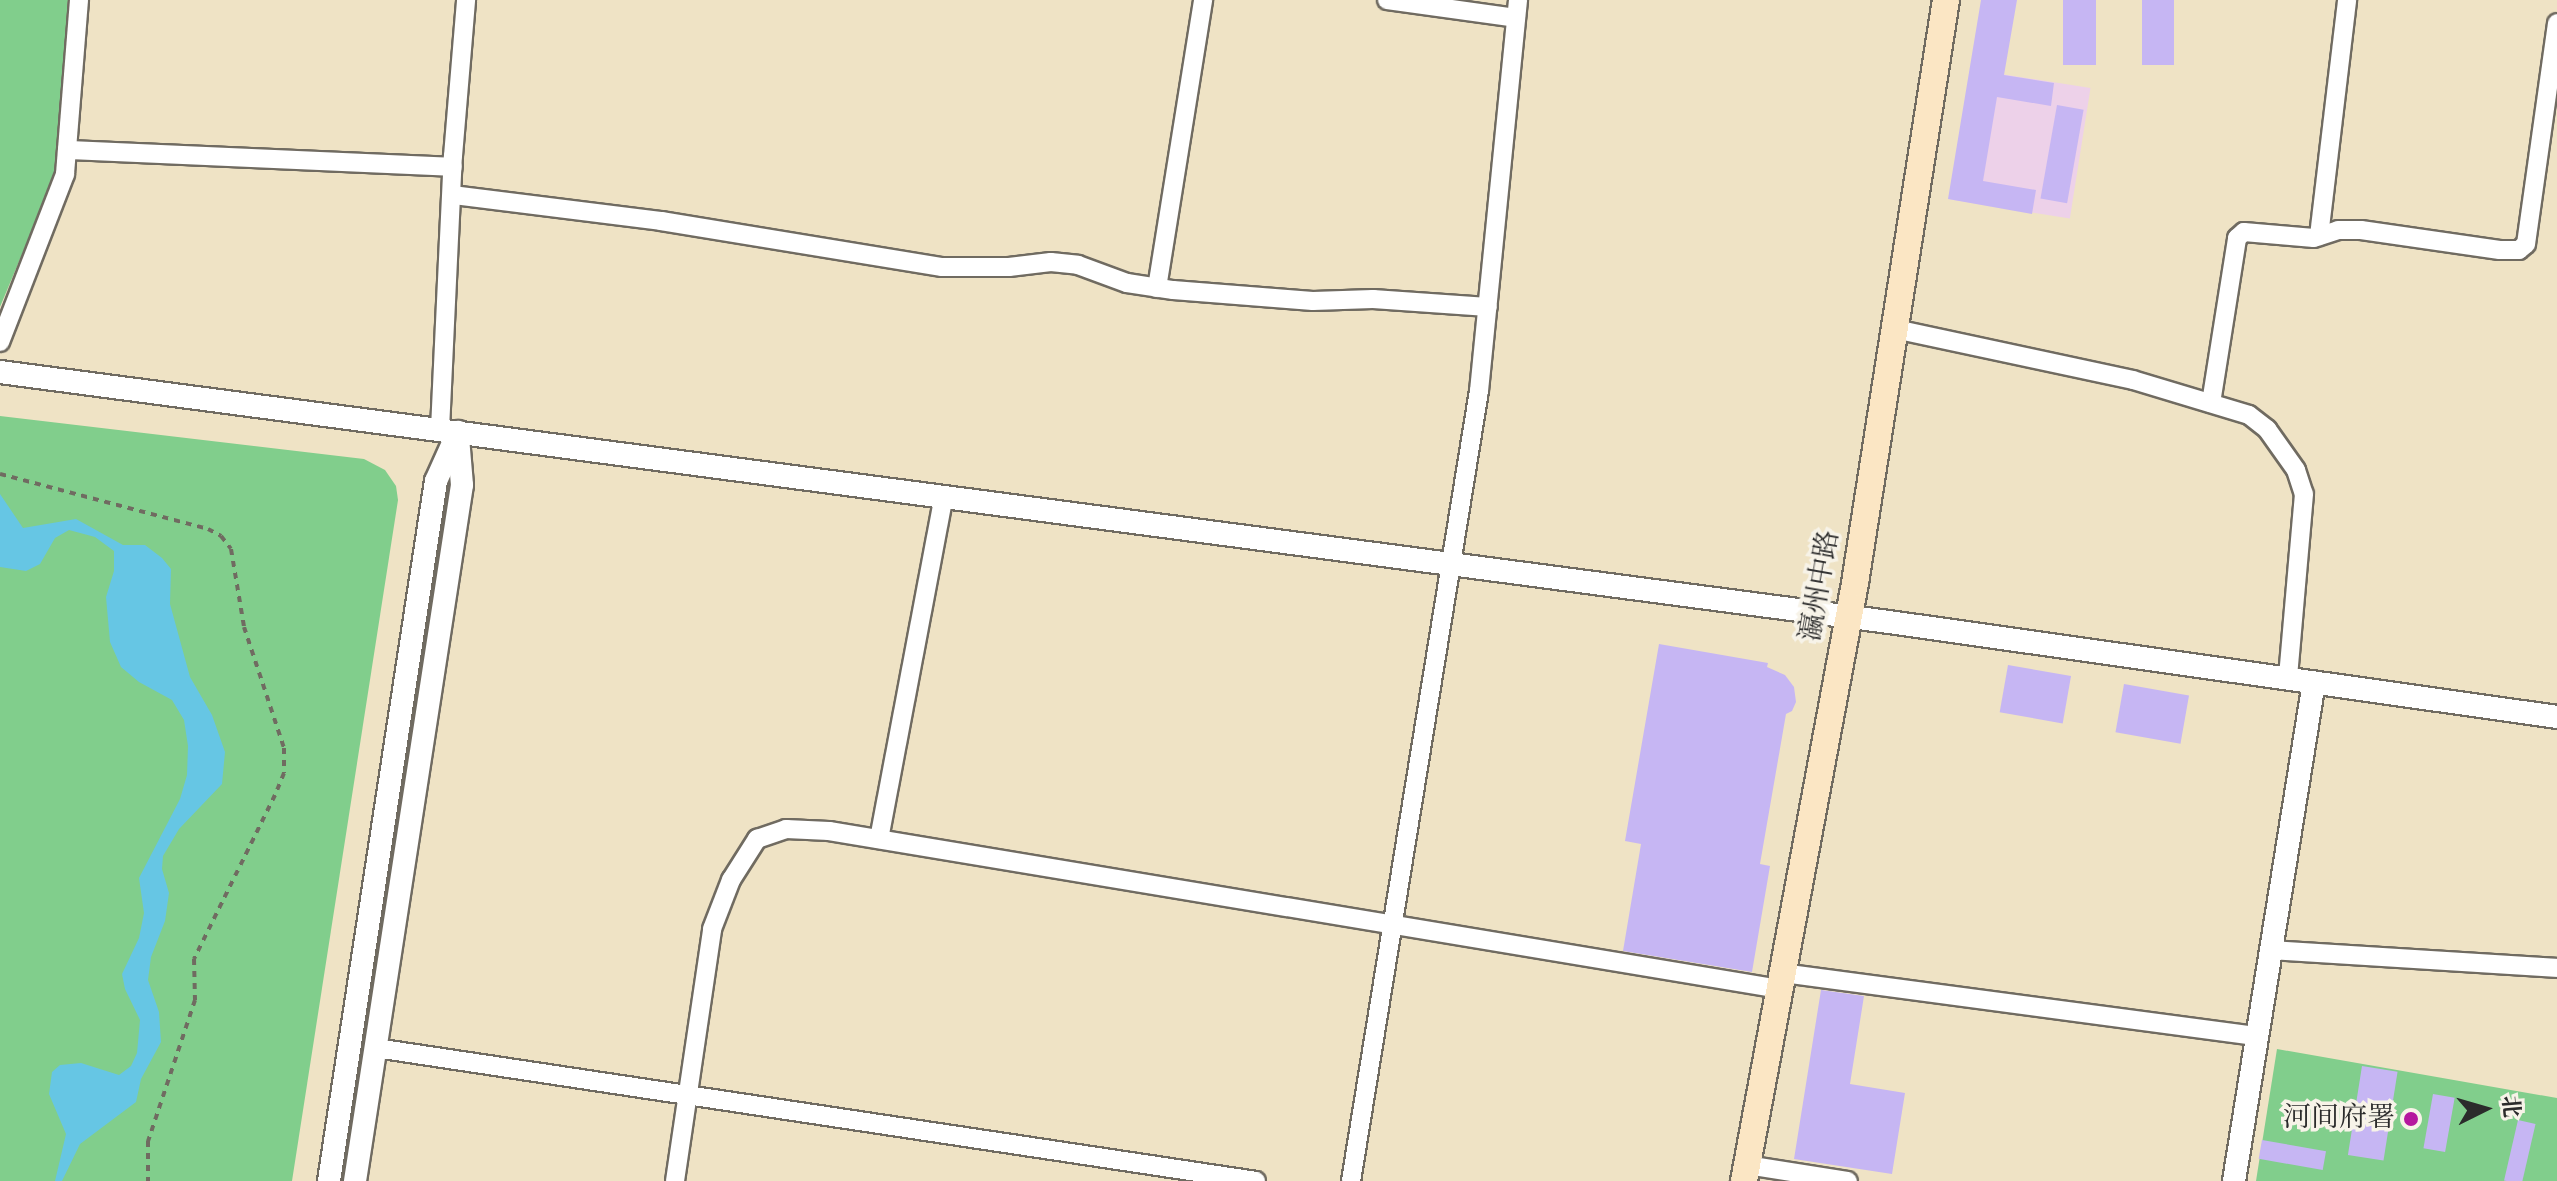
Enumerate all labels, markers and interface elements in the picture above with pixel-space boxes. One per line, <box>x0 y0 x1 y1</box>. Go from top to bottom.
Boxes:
street label: 瀛州中路 <box>1795 528 1847 644</box>
north arrow <box>2445 1069 2525 1149</box>
text: 北 <box>2493 1095 2526 1119</box>
place label: 河间府署 <box>2283 1102 2395 1136</box>
marker: 河间府署 <box>2402 1110 2420 1128</box>

